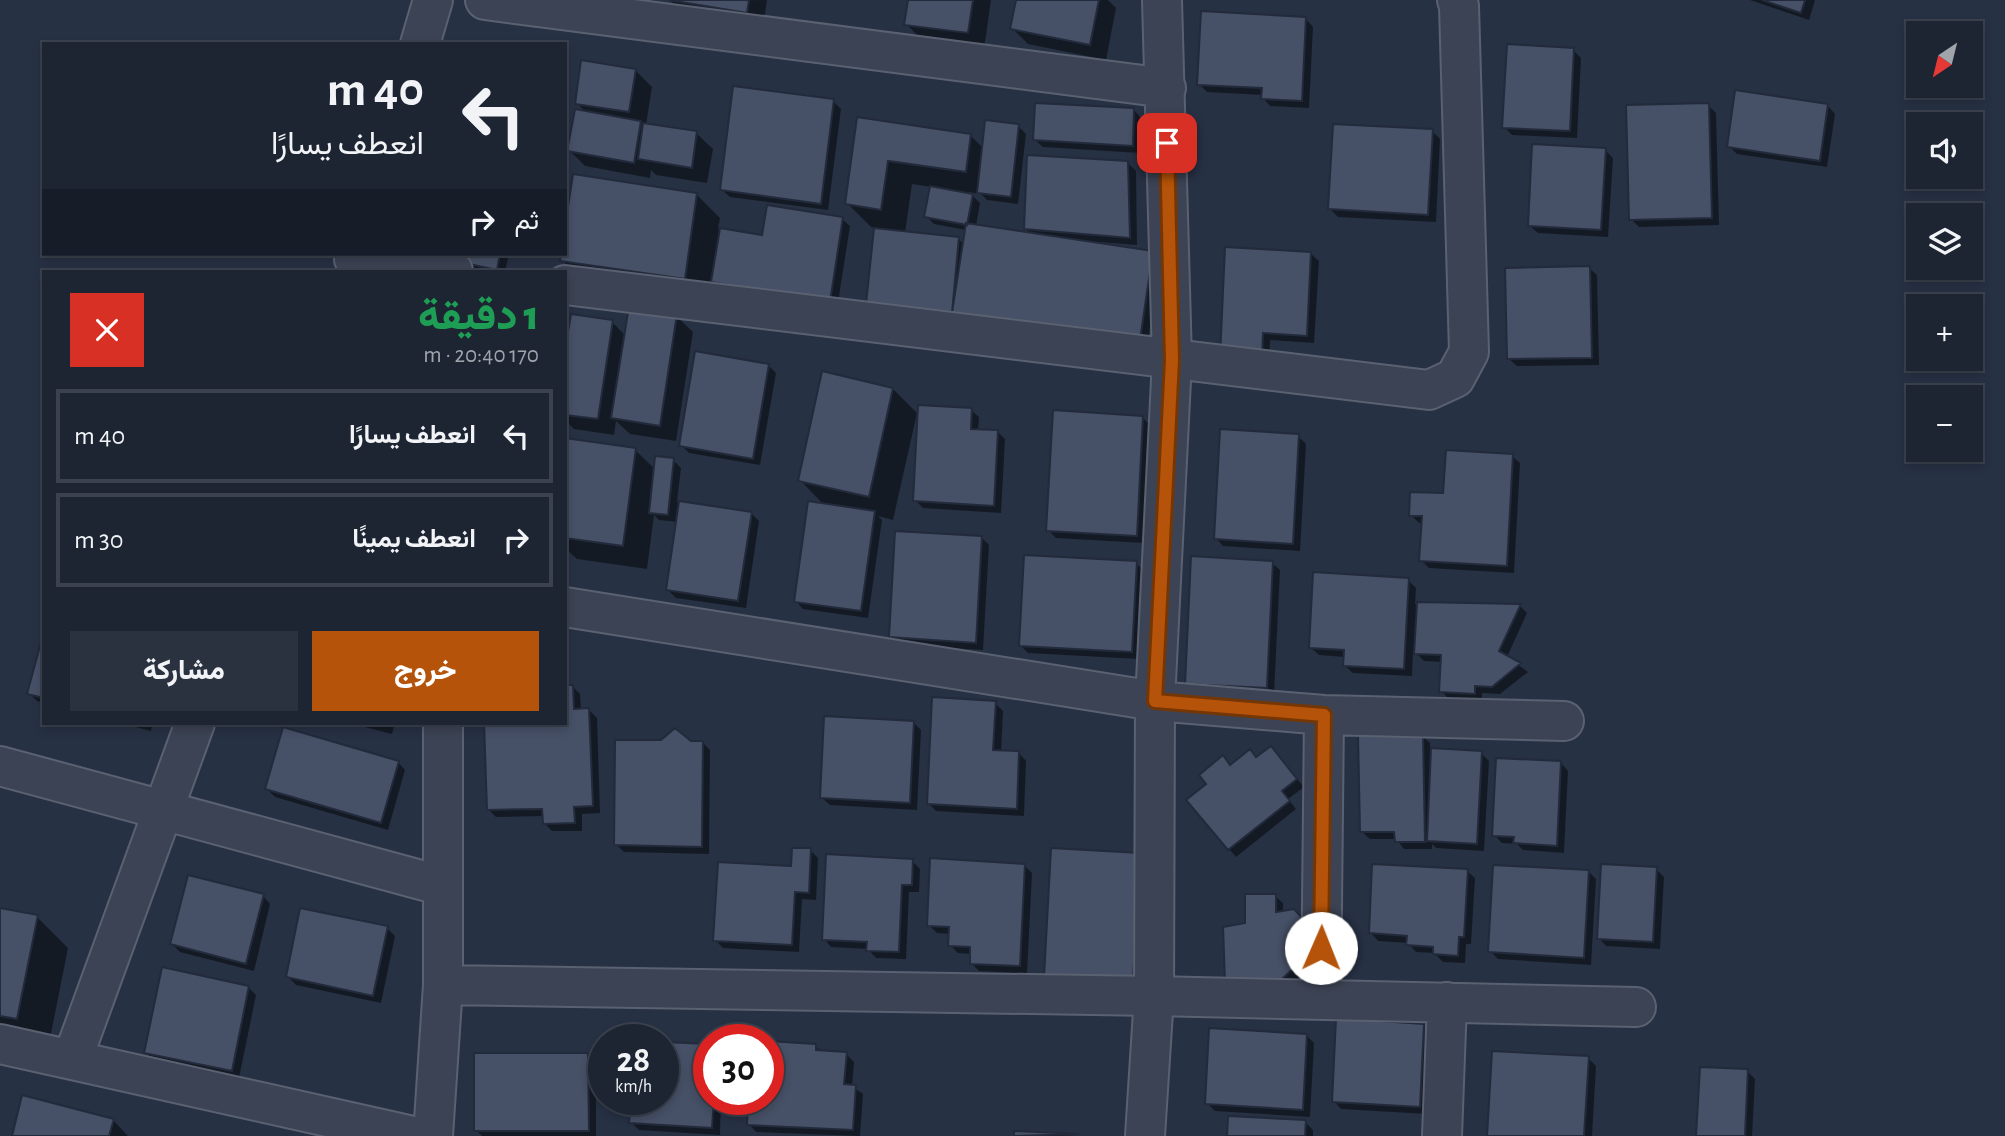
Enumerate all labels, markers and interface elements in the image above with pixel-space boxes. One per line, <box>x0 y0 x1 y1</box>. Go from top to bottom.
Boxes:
north arrow <box>1906 21 1983 98</box>
map controls <box>1906 21 1983 462</box>
text: 40 m <box>327 66 424 115</box>
icon: left <box>448 70 539 161</box>
button: sound <box>1906 112 1983 189</box>
pin <box>1137 113 1197 173</box>
icon: arrive <box>1148 124 1186 162</box>
text: انعطف يسارًا <box>271 128 424 160</box>
icon: right <box>463 203 501 241</box>
button: layers <box>1906 203 1983 280</box>
text: ثم <box>515 208 539 234</box>
button: close <box>70 293 144 367</box>
button: + <box>1906 294 1983 371</box>
text: 1 دقيقة <box>418 295 539 337</box>
text: 170 m · 20:40 <box>423 344 539 367</box>
button: − <box>1906 385 1983 462</box>
icon: left <box>497 417 535 455</box>
text: انعطف يسارًا <box>349 422 476 448</box>
text: 40 m <box>74 423 125 449</box>
icon: right <box>497 521 535 559</box>
text: انعطف يمينًا <box>352 526 476 552</box>
text: 30 m <box>74 527 124 553</box>
button: مشاركة <box>70 631 298 711</box>
button: خروج <box>312 631 539 711</box>
position arrow <box>1284 911 1358 985</box>
speed limit sign: 30 <box>693 1024 784 1115</box>
text: 28 <box>617 1043 650 1078</box>
text: km/h <box>615 1078 652 1096</box>

